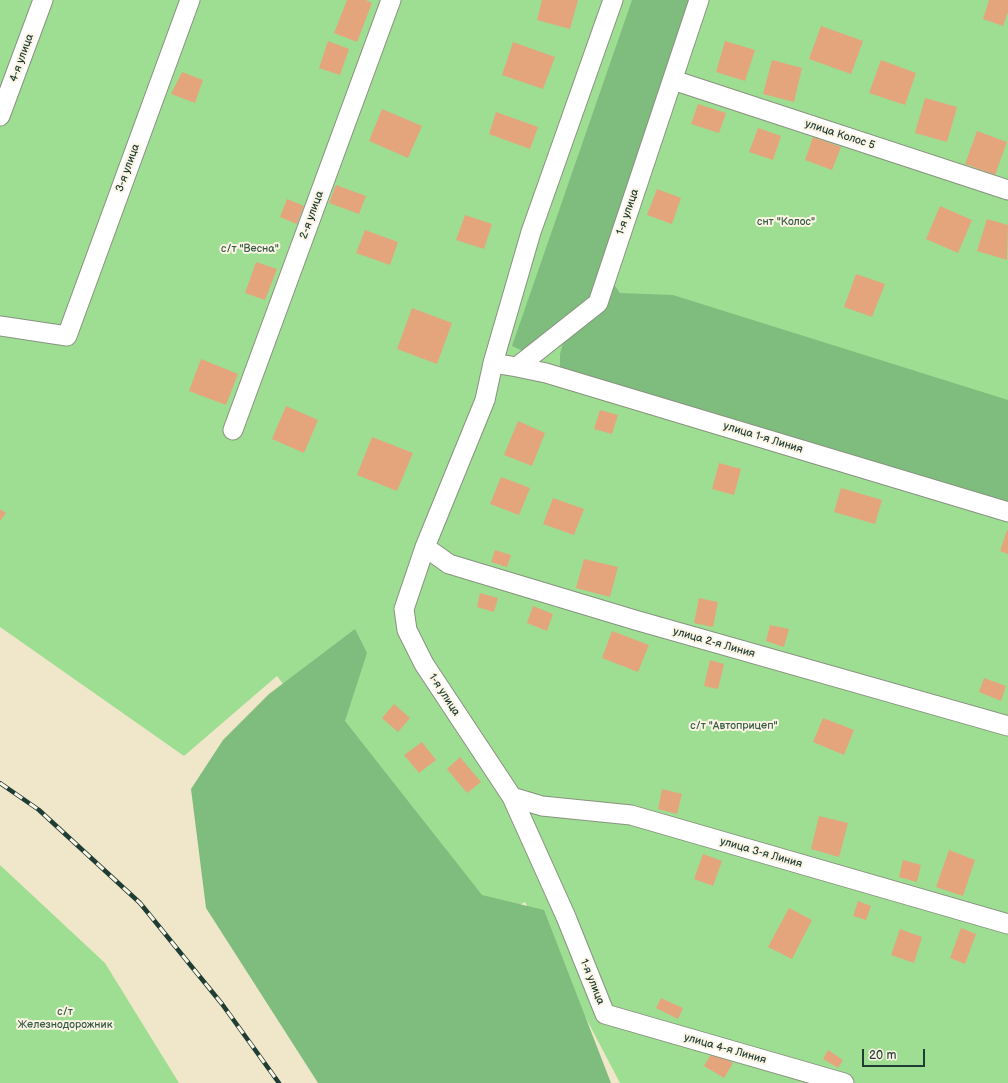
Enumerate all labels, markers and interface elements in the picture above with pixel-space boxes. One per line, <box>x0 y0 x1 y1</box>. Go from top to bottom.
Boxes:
street label: 4-я улица <box>7 32 37 84</box>
street label: улица Колос 5 <box>803 117 877 153</box>
street label: 3-я улица <box>113 142 143 194</box>
street label: 1-я улица <box>614 187 642 237</box>
street label: 2-я улица <box>297 189 327 241</box>
park label: снт "Колос" <box>757 215 815 229</box>
park label: с/т "Весна" <box>221 242 279 256</box>
street label: улица 1-я Линия <box>722 420 804 456</box>
street label: улица 2-я Линия <box>672 625 756 661</box>
street label: 1-я улица <box>425 671 463 719</box>
park label: с/т "Автоприцеп" <box>690 719 778 733</box>
street label: улица 3-я Линия <box>718 835 804 871</box>
street label: 1-я улица <box>577 957 607 1007</box>
park label: с/т Железнодорожник <box>17 1005 113 1031</box>
street label: улица 4-я Линия <box>682 1031 768 1067</box>
scale bar <box>864 1041 927 1067</box>
text: 20 m <box>869 1048 896 1063</box>

